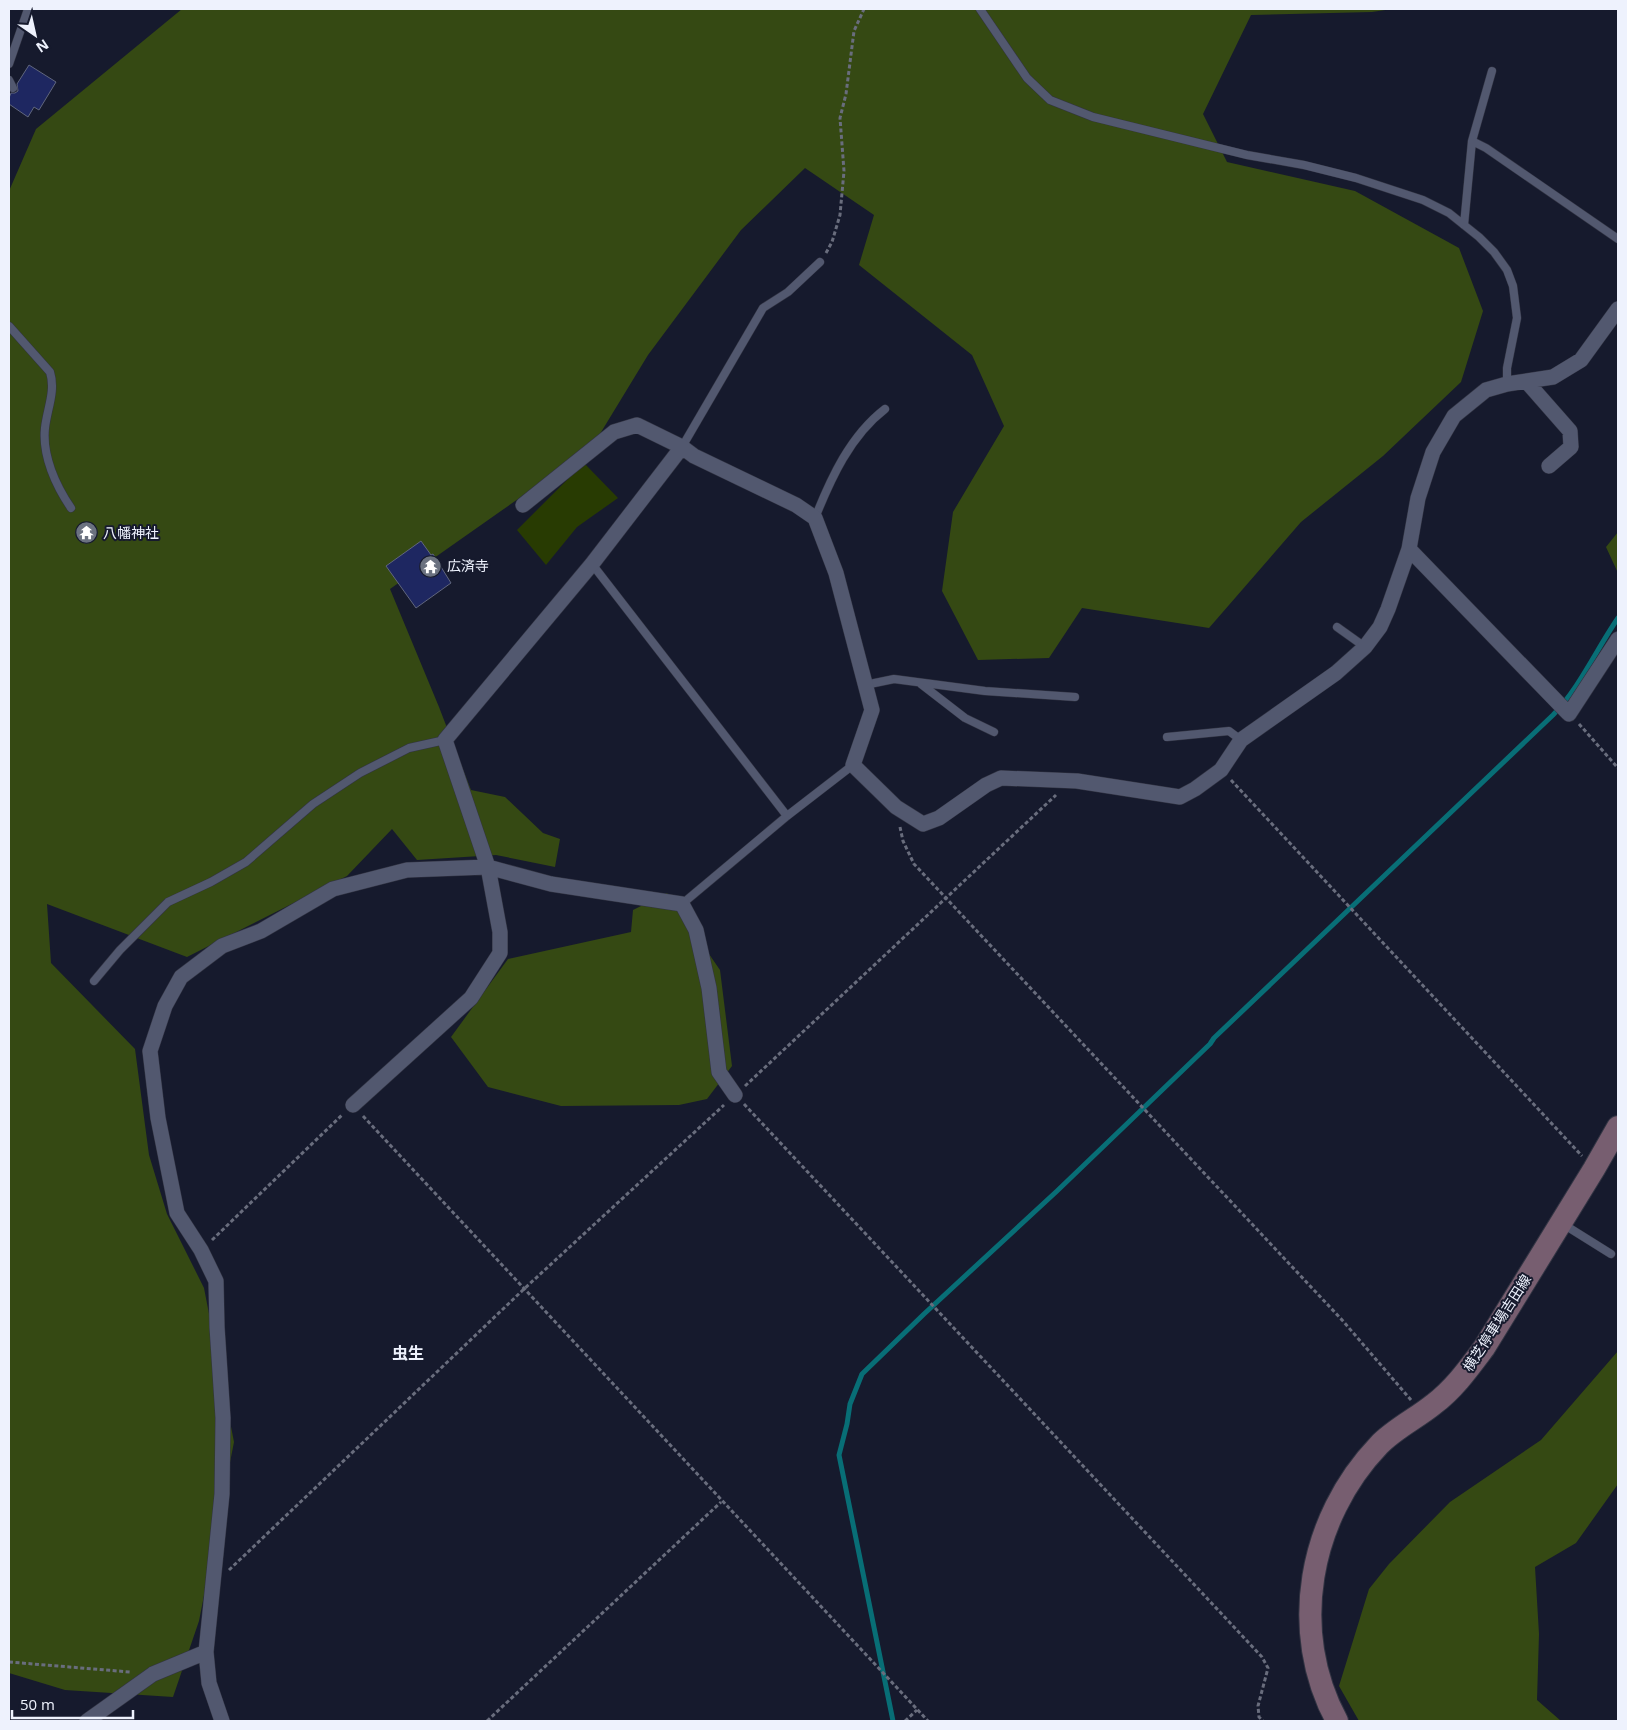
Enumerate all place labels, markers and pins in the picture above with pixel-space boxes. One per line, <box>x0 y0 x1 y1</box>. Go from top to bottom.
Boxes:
temple icon: 八幡神社 <box>75 521 99 545</box>
place label: 八幡神社 <box>103 523 159 542</box>
temple icon: 広済寺 <box>419 554 443 578</box>
place label: 広済寺 <box>447 556 489 575</box>

